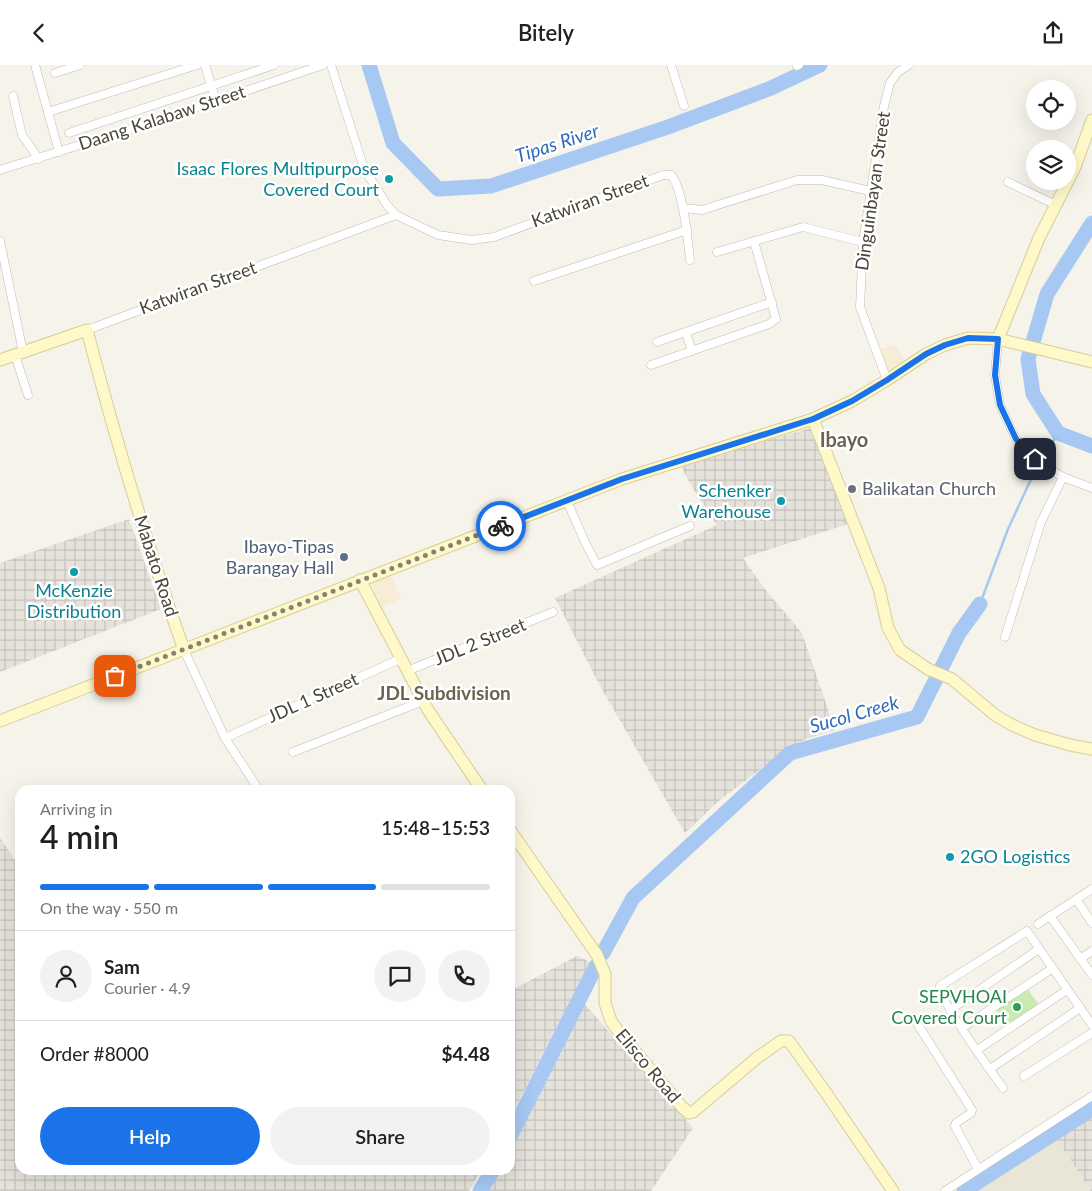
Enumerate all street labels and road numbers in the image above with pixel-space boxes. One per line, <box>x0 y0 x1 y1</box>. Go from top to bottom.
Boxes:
street label: Daang Kalabaw Street <box>75 80 248 154</box>
street label: Dinguinbayan Street <box>850 109 894 272</box>
street label: Katwiran Street <box>528 169 652 231</box>
street label: Katwiran Street <box>136 256 260 318</box>
street label: Mabato Road <box>130 512 184 619</box>
street label: JDL 2 Street <box>431 612 529 669</box>
street label: JDL 1 Street <box>264 667 362 727</box>
street label: Elisco Road <box>611 1024 686 1107</box>

